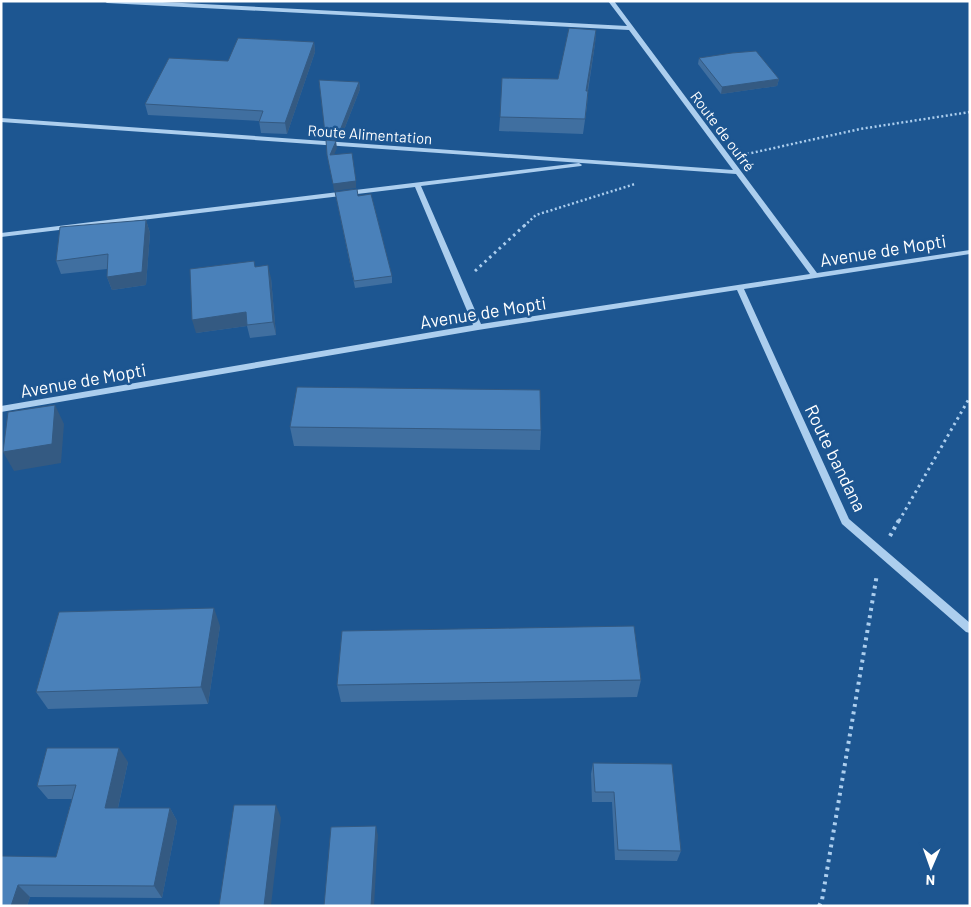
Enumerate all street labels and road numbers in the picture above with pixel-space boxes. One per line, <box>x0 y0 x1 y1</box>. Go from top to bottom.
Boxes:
street label: Route de oufré <box>687 87 759 175</box>
street label: Route Alimentation <box>307 121 433 147</box>
street label: Avenue de Mopti <box>818 229 948 271</box>
street label: Avenue de Mopti <box>418 291 548 333</box>
street label: Avenue de Mopti <box>18 358 148 402</box>
street label: Route bandana <box>801 401 871 515</box>

